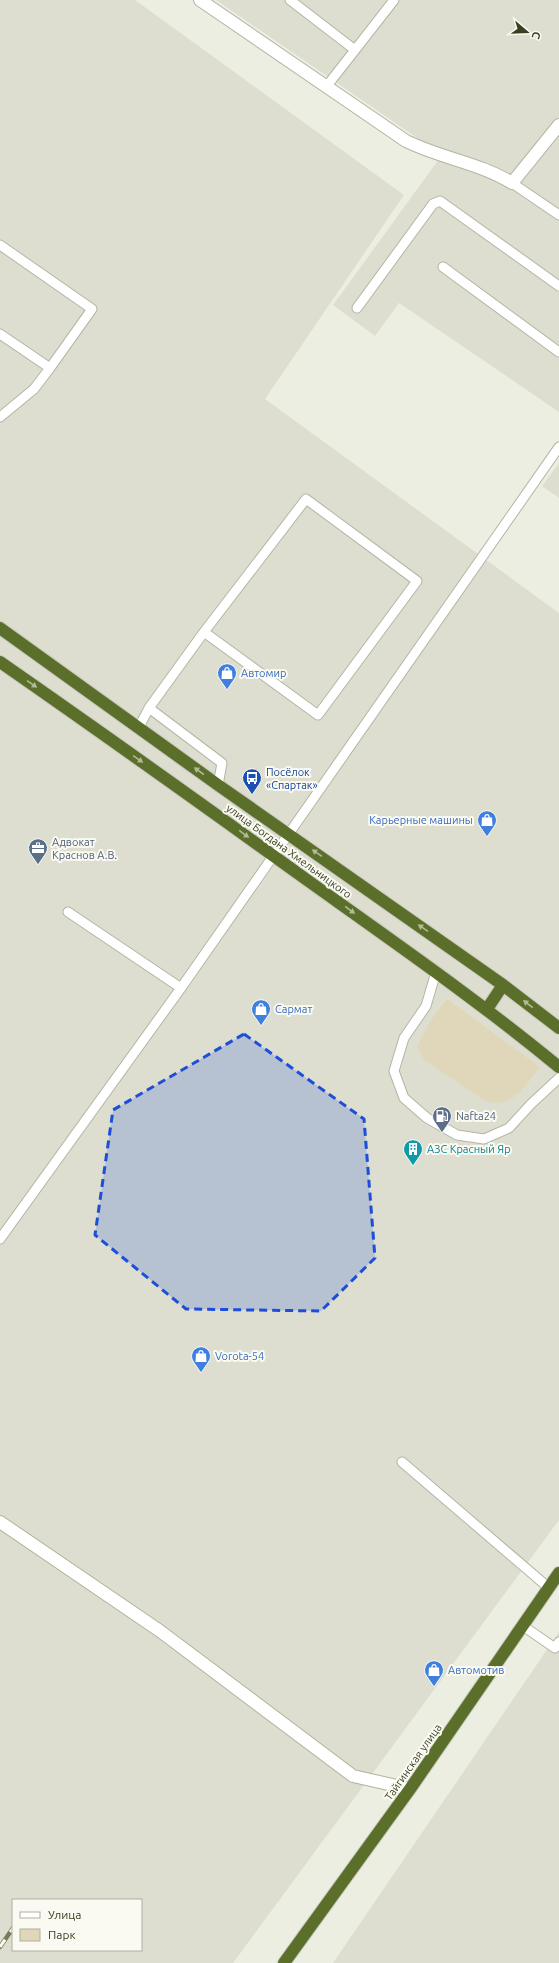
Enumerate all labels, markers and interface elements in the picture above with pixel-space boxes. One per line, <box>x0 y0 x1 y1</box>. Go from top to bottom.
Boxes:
north arrow <box>507 12 547 52</box>
text: С <box>530 30 543 41</box>
shop icon: Автомир <box>216 662 238 690</box>
place label: Автомир <box>241 667 287 679</box>
one-way arrow <box>27 680 37 688</box>
one-way arrow <box>133 755 144 763</box>
place label: Посёлок «Спартак» <box>266 766 318 791</box>
one-way arrow <box>193 767 204 775</box>
bus stop icon: Посёлок «Спартак» <box>241 767 263 795</box>
street label: улица Богдана Хмельницкого <box>224 802 354 900</box>
shop icon: Карьерные машины <box>476 809 498 837</box>
place label: Карьерные машины <box>369 814 473 826</box>
one-way arrow <box>239 830 250 838</box>
place label: Адвокат Краснов А.В. <box>52 836 117 861</box>
office icon: Адвокат Краснов А.В. <box>27 837 49 865</box>
one-way arrow <box>311 849 322 857</box>
one-way arrow <box>344 906 355 914</box>
one-way arrow <box>417 924 428 932</box>
shop icon: Сармат <box>250 998 272 1026</box>
one-way arrow <box>523 1000 534 1009</box>
place label: Сармат <box>275 1003 312 1015</box>
fuel station icon: Nafta24 <box>431 1105 453 1133</box>
place label: Nafta24 <box>456 1110 496 1122</box>
building icon: АЗС Красный Яр <box>402 1138 424 1166</box>
place label: АЗС Красный Яр <box>427 1143 511 1155</box>
shop icon: Vorota-54 <box>190 1345 212 1373</box>
place label: Vorota-54 <box>215 1350 264 1362</box>
shop icon: Автомотив <box>423 1659 445 1687</box>
place label: Автомотив <box>448 1664 504 1676</box>
street label: Тайгинская улица <box>382 1722 444 1802</box>
legend <box>12 1899 142 1951</box>
text: Улица <box>48 1908 81 1921</box>
text: Парк <box>48 1928 76 1941</box>

